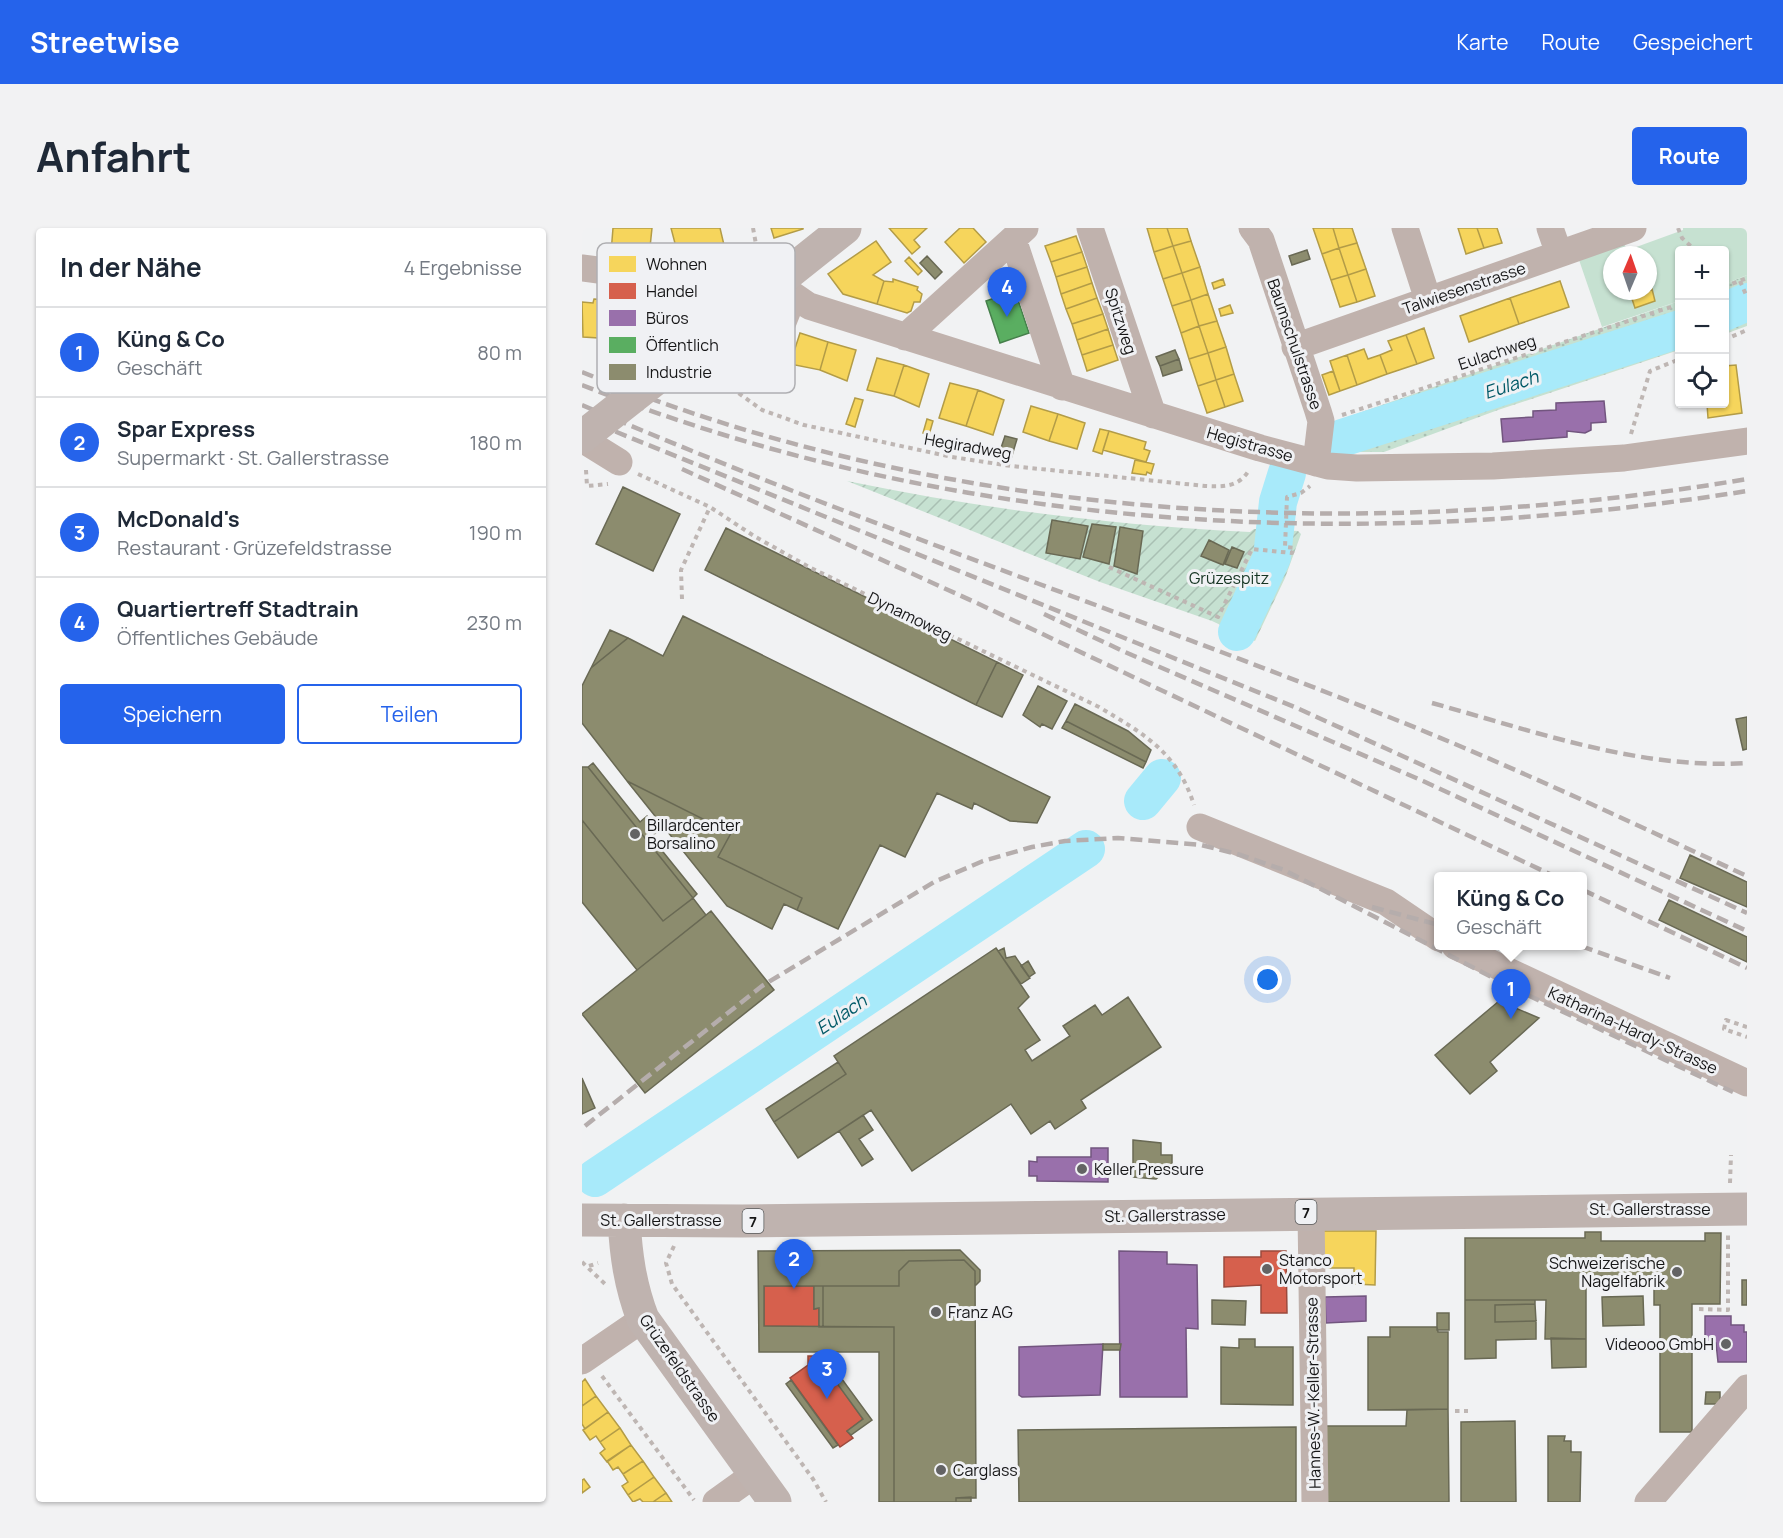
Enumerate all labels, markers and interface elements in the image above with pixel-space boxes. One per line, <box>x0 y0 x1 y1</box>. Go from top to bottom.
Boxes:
text: Streetwise <box>30 23 180 61</box>
text: Karte <box>1457 28 1509 56</box>
text: Route <box>1542 28 1600 56</box>
text: Gespeichert <box>1633 28 1753 56</box>
text: Anfahrt <box>36 127 191 185</box>
button: Route <box>1632 127 1747 185</box>
legend <box>597 243 795 393</box>
north arrow <box>1603 246 1657 300</box>
map controls <box>1675 246 1729 408</box>
button: + <box>1675 246 1729 300</box>
text: In der Nähe <box>60 249 202 285</box>
text: Wohnen <box>646 253 707 275</box>
text: 4 Ergebnisse <box>403 254 522 281</box>
street label: Talwiesenstrasse <box>1400 257 1528 319</box>
pin: 4 <box>988 268 1026 317</box>
street label: Baumschulstrasse <box>1262 276 1328 412</box>
text: Handel <box>646 280 698 302</box>
street label: Spitzweg <box>1100 285 1142 357</box>
button: − <box>1675 300 1729 354</box>
text: Büros <box>646 307 689 329</box>
text: Küng & Co <box>117 324 225 354</box>
street label: Eulachweg <box>1455 329 1539 375</box>
text: Öffentlich <box>646 334 719 356</box>
text: 1 <box>75 339 84 366</box>
text: 80 m <box>477 339 522 366</box>
text: Geschäft <box>117 354 202 381</box>
button: locate <box>1675 354 1729 408</box>
text: Industrie <box>646 361 712 383</box>
water label: Eulach <box>1481 364 1542 404</box>
text: Spar Express <box>117 414 255 444</box>
street label: Hegistrasse <box>1204 421 1296 467</box>
street label: Hegiradweg <box>923 428 1013 464</box>
text: 2 <box>74 429 85 456</box>
text: 180 m <box>469 429 522 456</box>
text: Supermarkt · St. Gallerstrasse <box>117 444 389 471</box>
text: McDonald's <box>117 504 240 534</box>
text: 3 <box>74 519 85 546</box>
text: 190 m <box>469 519 522 546</box>
text: Restaurant · Grüzefeldstrasse <box>117 534 392 561</box>
park label: Grüzespitz <box>1189 567 1269 589</box>
street label: Dynamoweg <box>864 586 956 646</box>
text: Quartiertreff Stadtrain <box>117 594 359 624</box>
text: 4 <box>73 609 86 636</box>
text: 230 m <box>466 609 522 636</box>
text: Öffentliches Gebäude <box>117 624 318 651</box>
button: Speichern <box>60 684 285 744</box>
button: Teilen <box>297 684 522 744</box>
place label: Billardcenter Borsalino <box>647 814 741 854</box>
marker: Billardcenter Borsalino <box>628 827 642 841</box>
popup <box>1434 872 1587 950</box>
text: Küng & Co <box>1457 883 1564 913</box>
text: Geschäft <box>1457 913 1542 940</box>
your location <box>1253 965 1282 994</box>
pin: 1 <box>1492 970 1530 1019</box>
street label: Katharina-Hardy-Strasse <box>1545 981 1721 1079</box>
water label: Eulach <box>811 988 872 1040</box>
place label: Keller Pressure <box>1094 1158 1204 1180</box>
marker: Keller Pressure <box>1075 1162 1089 1176</box>
street label: St. Gallerstrasse <box>1589 1198 1711 1220</box>
road number: 7 <box>1296 1200 1316 1224</box>
street label: St. Gallerstrasse <box>1104 1203 1226 1227</box>
street label: St. Gallerstrasse <box>600 1209 722 1231</box>
road number: 7 <box>742 1209 764 1233</box>
pin: 2 <box>774 1240 814 1289</box>
place label: Stanco Motorsport <box>1279 1249 1362 1289</box>
place label: Schweizerische Nagelfabrik <box>1549 1252 1666 1292</box>
marker: Stanco Motorsport <box>1260 1262 1274 1276</box>
marker: Schweizerische Nagelfabrik <box>1670 1265 1684 1279</box>
street label: Hannes-W.-Keller-Strasse <box>1300 1297 1326 1489</box>
place label: Franz AG <box>948 1301 1013 1323</box>
marker: Franz AG <box>929 1305 943 1319</box>
street label: Grüzefeldstrasse <box>635 1310 725 1426</box>
place label: Videooo GmbH <box>1605 1333 1714 1355</box>
marker: Videooo GmbH <box>1719 1337 1733 1351</box>
pin: 3 <box>808 1350 846 1399</box>
place label: Carglass <box>953 1459 1018 1481</box>
marker: Carglass <box>934 1463 948 1477</box>

